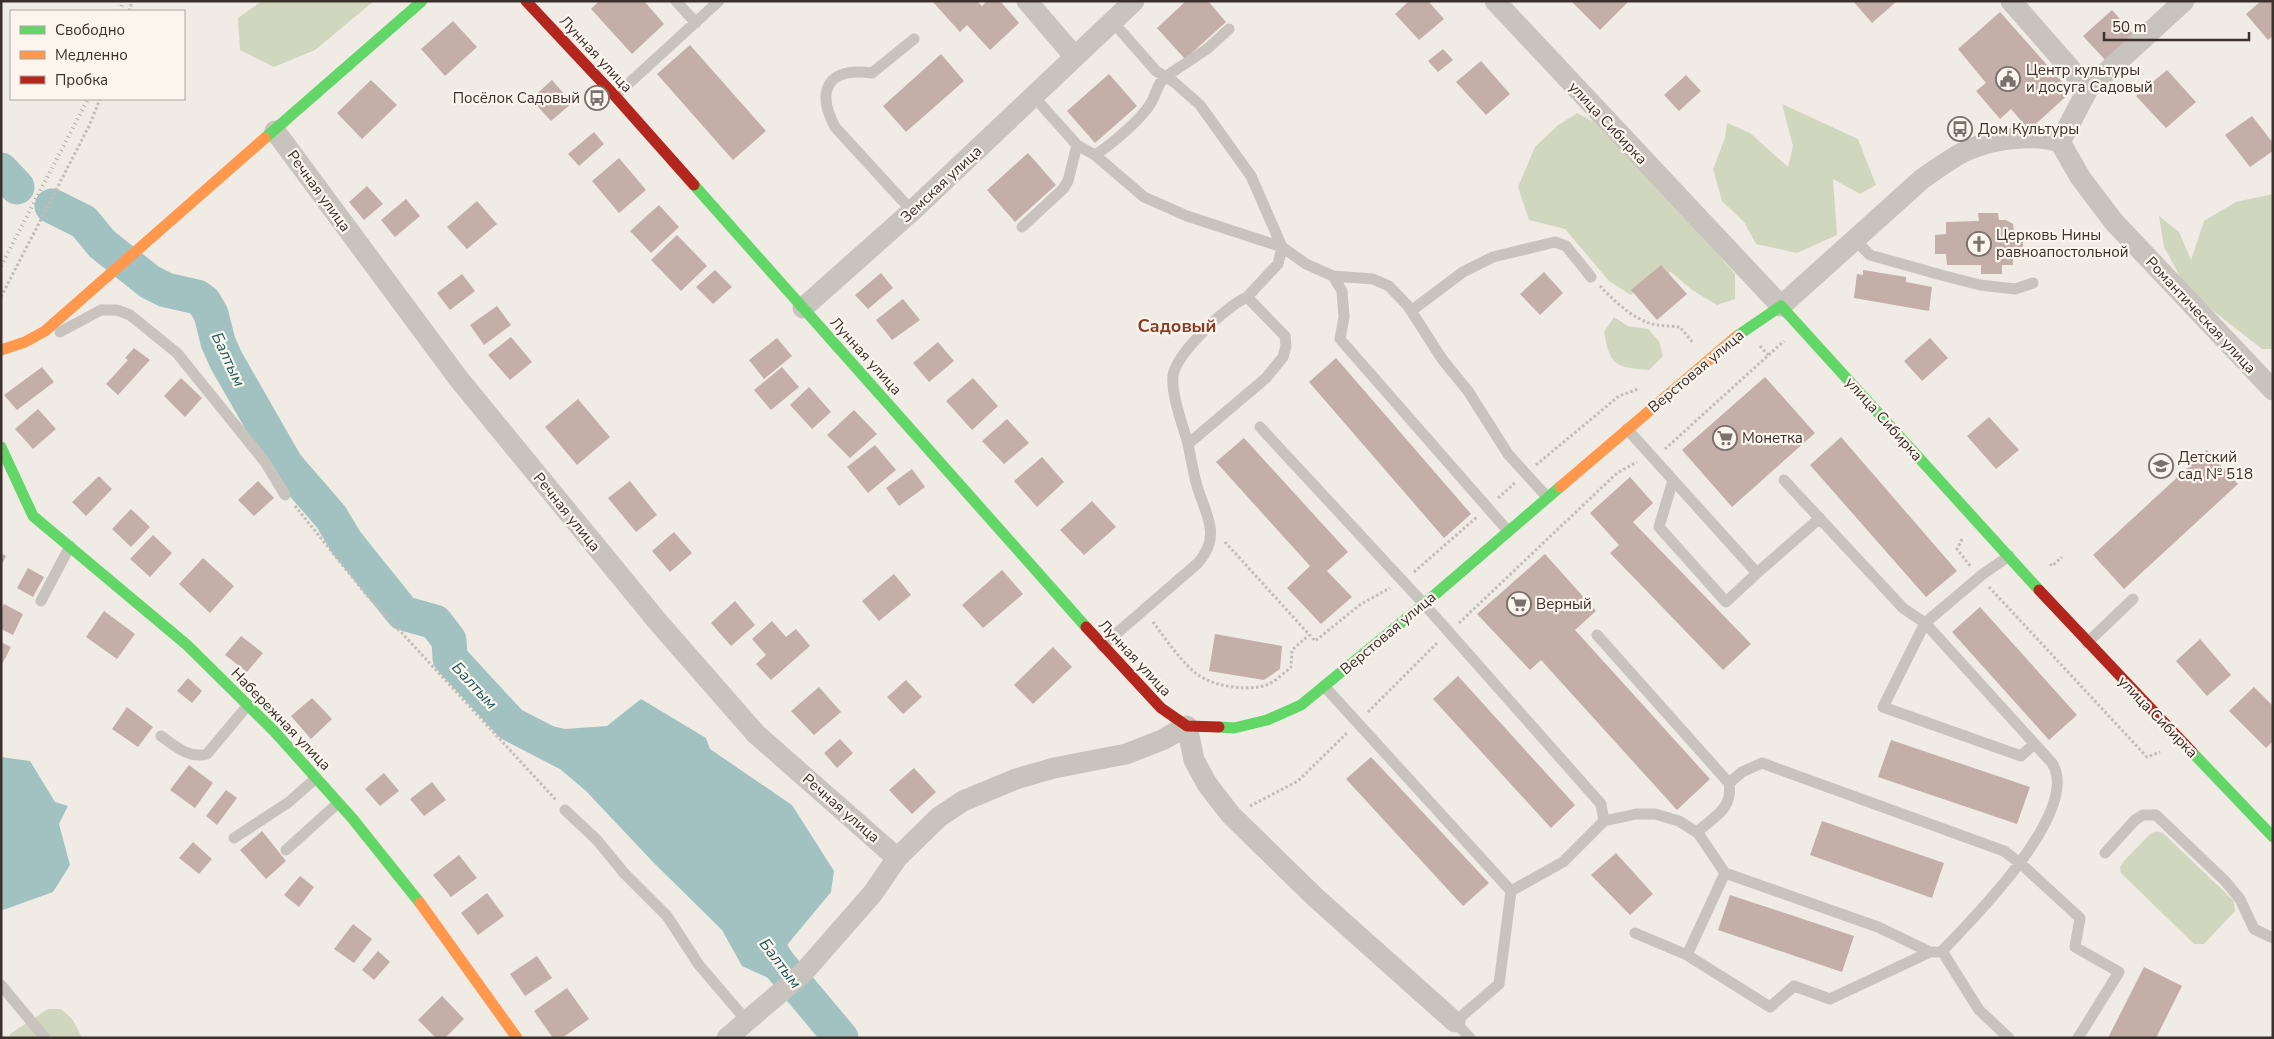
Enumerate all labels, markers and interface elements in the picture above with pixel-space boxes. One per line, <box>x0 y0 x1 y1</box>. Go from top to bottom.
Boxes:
legend <box>10 10 185 100</box>
scale bar <box>2104 10 2249 42</box>
street label: Лунная улица <box>555 11 637 97</box>
text: 50 m <box>2112 17 2147 37</box>
text: Свободно <box>55 20 125 40</box>
text: Медленно <box>55 45 128 65</box>
place label: Центр культуры и досуга Садовый <box>2026 60 2153 97</box>
public building icon: Центр культуры и досуга Садовый <box>1995 66 2021 92</box>
text: Пробка <box>55 70 108 90</box>
street label: улица Сибирка <box>1564 77 1652 169</box>
bus stop icon: Посёлок Садовый <box>584 85 610 111</box>
place label: Посёлок Садовый <box>453 88 580 108</box>
bus stop icon: Дом Культуры <box>1947 116 1973 142</box>
place label: Дом Культуры <box>1978 119 2079 139</box>
street label: Земская улица <box>896 141 986 227</box>
street label: Речная улица <box>283 146 355 236</box>
place label: Церковь Нины равноапостольной <box>1996 225 2129 262</box>
church icon: Церковь Нины равноапостольной <box>1966 231 1992 257</box>
street label: Романтическая улица <box>2141 252 2261 378</box>
street label: Лунная улица <box>826 313 906 399</box>
district label: Садовый <box>1138 314 1216 338</box>
street label: Верстовая улица <box>1644 325 1748 417</box>
water label: Балтым <box>206 329 250 390</box>
street label: улица Сибирка <box>1841 373 1927 465</box>
supermarket icon: Монетка <box>1712 425 1738 451</box>
place label: Монетка <box>1742 428 1803 448</box>
place label: Детский сад № 518 <box>2178 447 2253 484</box>
school or university icon: Детский сад № 518 <box>2148 453 2174 479</box>
street label: Речная улица <box>529 468 605 556</box>
street label: Верстовая улица <box>1336 587 1440 679</box>
supermarket icon: Верный <box>1506 591 1532 617</box>
place label: Верный <box>1536 594 1592 614</box>
street label: Лунная улица <box>1094 615 1176 701</box>
water label: Балтым <box>447 657 502 714</box>
street label: Набережная улица <box>227 663 335 775</box>
street label: улица Сибирка <box>2114 672 2202 762</box>
street label: Речная улица <box>798 769 884 847</box>
water label: Балтым <box>754 934 806 993</box>

